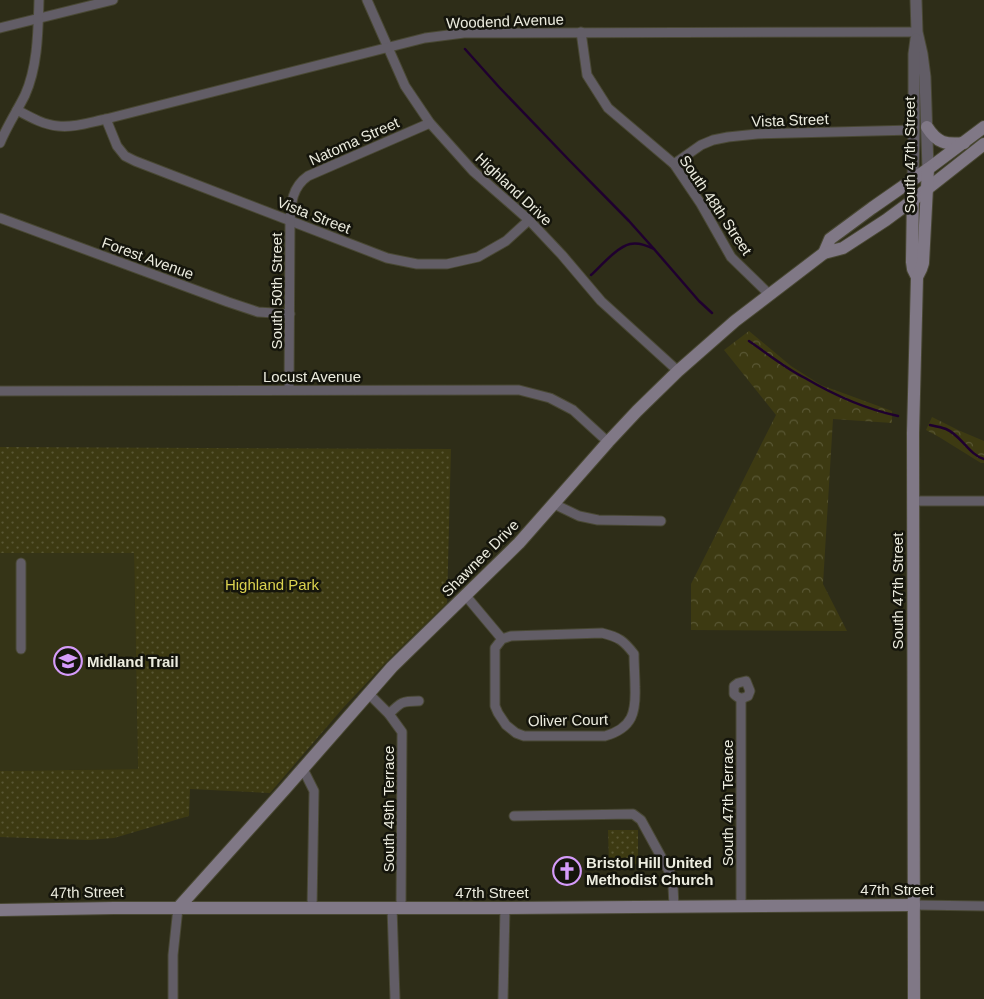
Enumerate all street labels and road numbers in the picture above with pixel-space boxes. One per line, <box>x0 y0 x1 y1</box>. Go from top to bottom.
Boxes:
street label: Woodend Avenue <box>446 10 564 32</box>
street label: South 47th Street <box>901 96 918 213</box>
street label: Vista Street <box>751 110 830 130</box>
street label: Natoma Street <box>306 113 402 168</box>
street label: Highland Drive <box>472 149 556 229</box>
street label: South 48th Street <box>676 152 756 259</box>
street label: Vista Street <box>275 193 354 237</box>
street label: South 50th Street <box>268 232 285 349</box>
street label: Forest Avenue <box>100 234 196 282</box>
street label: Locust Avenue <box>263 368 361 385</box>
street label: Shawnee Drive <box>438 516 522 600</box>
street label: South 47th Street <box>889 532 906 649</box>
street label: Oliver Court <box>528 711 609 729</box>
street label: South 47th Terrace <box>719 740 736 866</box>
street label: South 49th Terrace <box>380 746 397 872</box>
street label: 47th Street <box>860 881 935 898</box>
street label: 47th Street <box>50 883 125 901</box>
street label: 47th Street <box>455 884 530 901</box>

